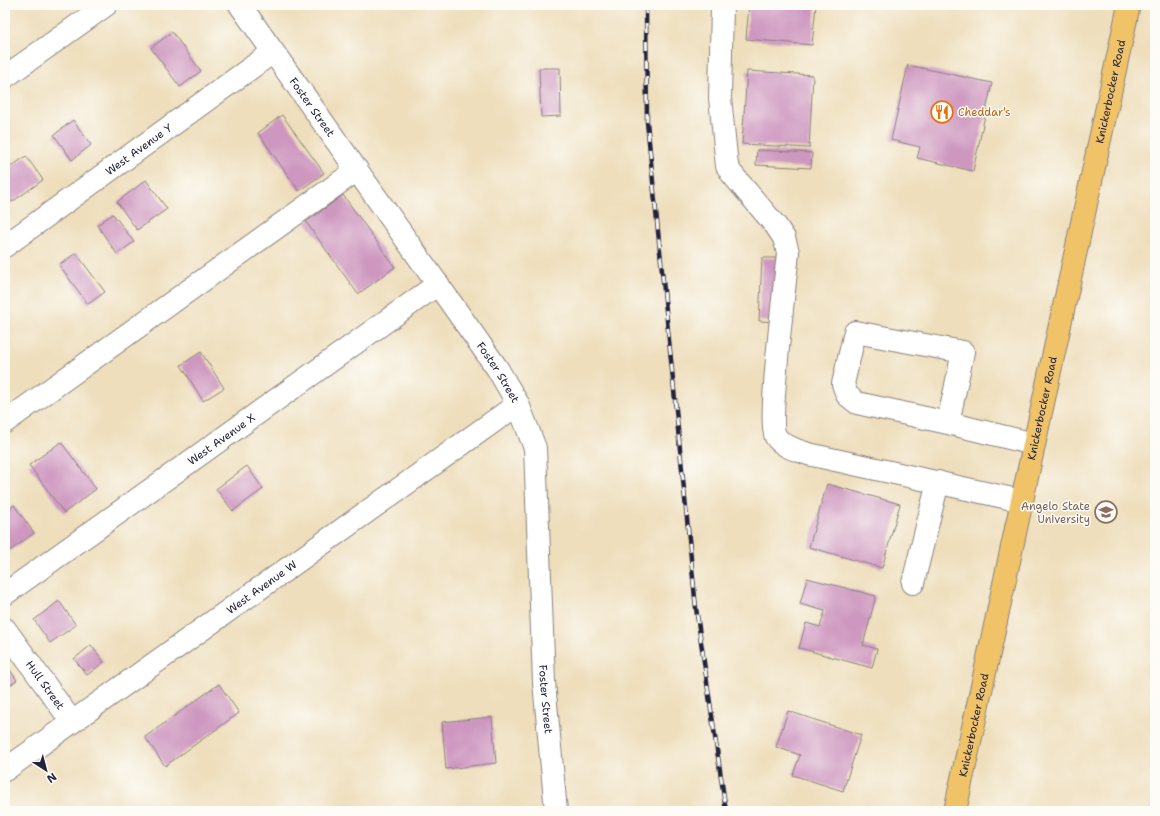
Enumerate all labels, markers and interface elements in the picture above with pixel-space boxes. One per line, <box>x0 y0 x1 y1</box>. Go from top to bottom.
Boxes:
street label: Knickerbocker Road <box>1092 38 1129 145</box>
street label: Foster Street <box>286 75 338 140</box>
restaurant icon: Cheddar's <box>929 99 955 125</box>
place label: Cheddar's <box>958 105 1011 120</box>
street label: West Avenue Y <box>102 120 176 179</box>
street label: Foster Street <box>473 339 523 406</box>
street label: Knickerbocker Road <box>1024 355 1061 462</box>
street label: West Avenue X <box>185 410 258 469</box>
place label: Angelo State University <box>1021 499 1090 527</box>
school or university icon: Angelo State University <box>1093 499 1119 525</box>
street label: West Avenue W <box>223 557 300 618</box>
street label: Hull Street <box>22 658 68 713</box>
street label: Foster Street <box>535 664 556 735</box>
street label: Knickerbocker Road <box>956 672 993 778</box>
north arrow <box>26 750 66 790</box>
text: N <box>43 769 60 786</box>

